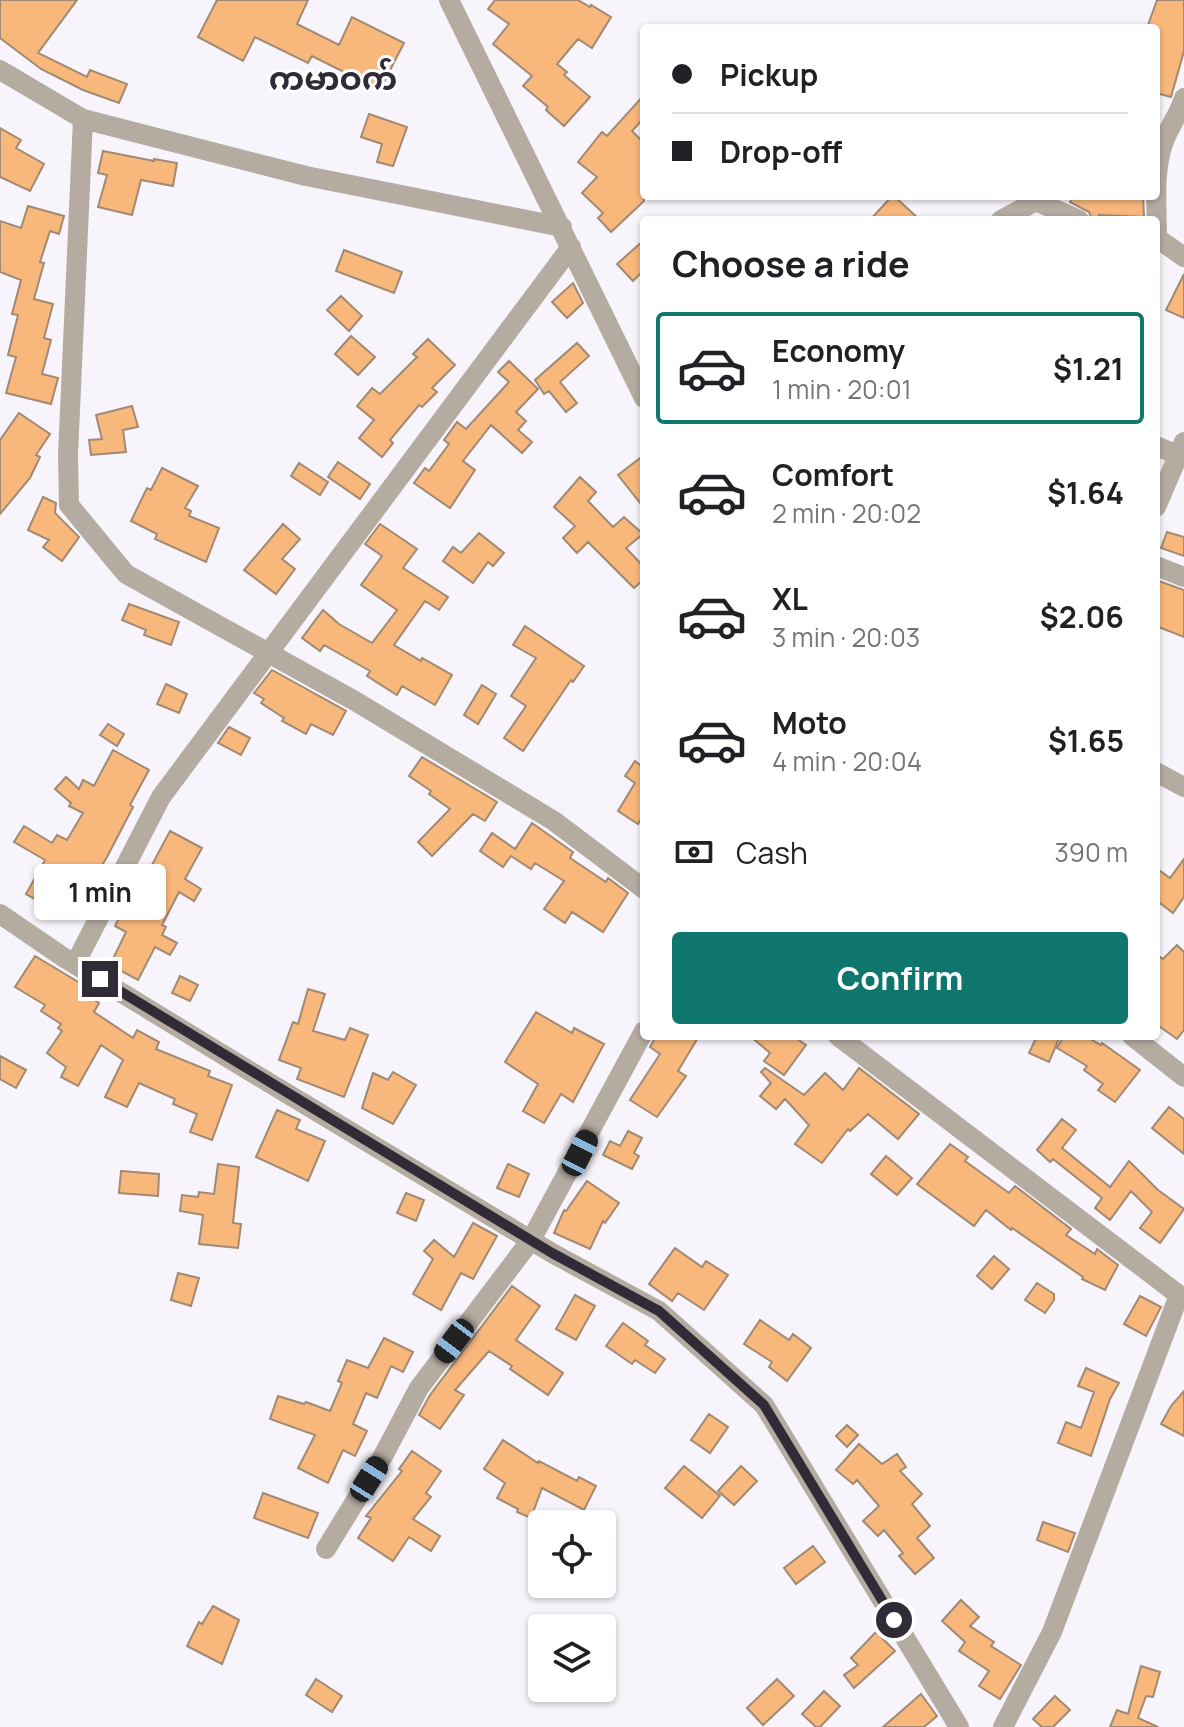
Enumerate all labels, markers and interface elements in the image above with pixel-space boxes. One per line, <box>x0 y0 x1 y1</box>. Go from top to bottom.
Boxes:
text: Pickup <box>720 54 818 95</box>
district label: ကမာဝက် <box>269 56 397 100</box>
text: Drop-off <box>720 131 842 172</box>
text: Choose a ride <box>672 239 910 288</box>
text: Economy <box>772 330 905 371</box>
icon: car <box>676 332 748 404</box>
text: $1.21 <box>1053 348 1124 389</box>
text: 1 min · 20:01 <box>772 371 912 407</box>
text: Comfort <box>772 454 894 495</box>
icon: car <box>676 456 748 528</box>
text: $1.64 <box>1047 472 1124 513</box>
text: 2 min · 20:02 <box>772 495 921 531</box>
text: XL <box>772 578 808 619</box>
icon: car <box>676 580 748 652</box>
text: $2.06 <box>1040 596 1124 637</box>
text: 3 min · 20:03 <box>772 619 920 655</box>
text: Moto <box>772 702 847 743</box>
icon: car <box>676 704 748 776</box>
text: $1.65 <box>1048 720 1124 761</box>
text: 4 min · 20:04 <box>772 743 922 779</box>
icon: cash <box>672 830 716 874</box>
text: Cash <box>736 832 808 873</box>
text: 390 m <box>1054 834 1128 870</box>
callout: 1 min <box>34 863 166 919</box>
text: 1 min <box>68 874 132 910</box>
button: Confirm <box>672 932 1128 1024</box>
route end <box>82 961 118 997</box>
car <box>558 1126 602 1180</box>
car <box>430 1315 478 1367</box>
car <box>346 1452 392 1506</box>
map controls <box>528 1510 616 1702</box>
button: locate <box>528 1510 616 1598</box>
route start <box>876 1602 912 1638</box>
button: layers <box>528 1614 616 1702</box>

